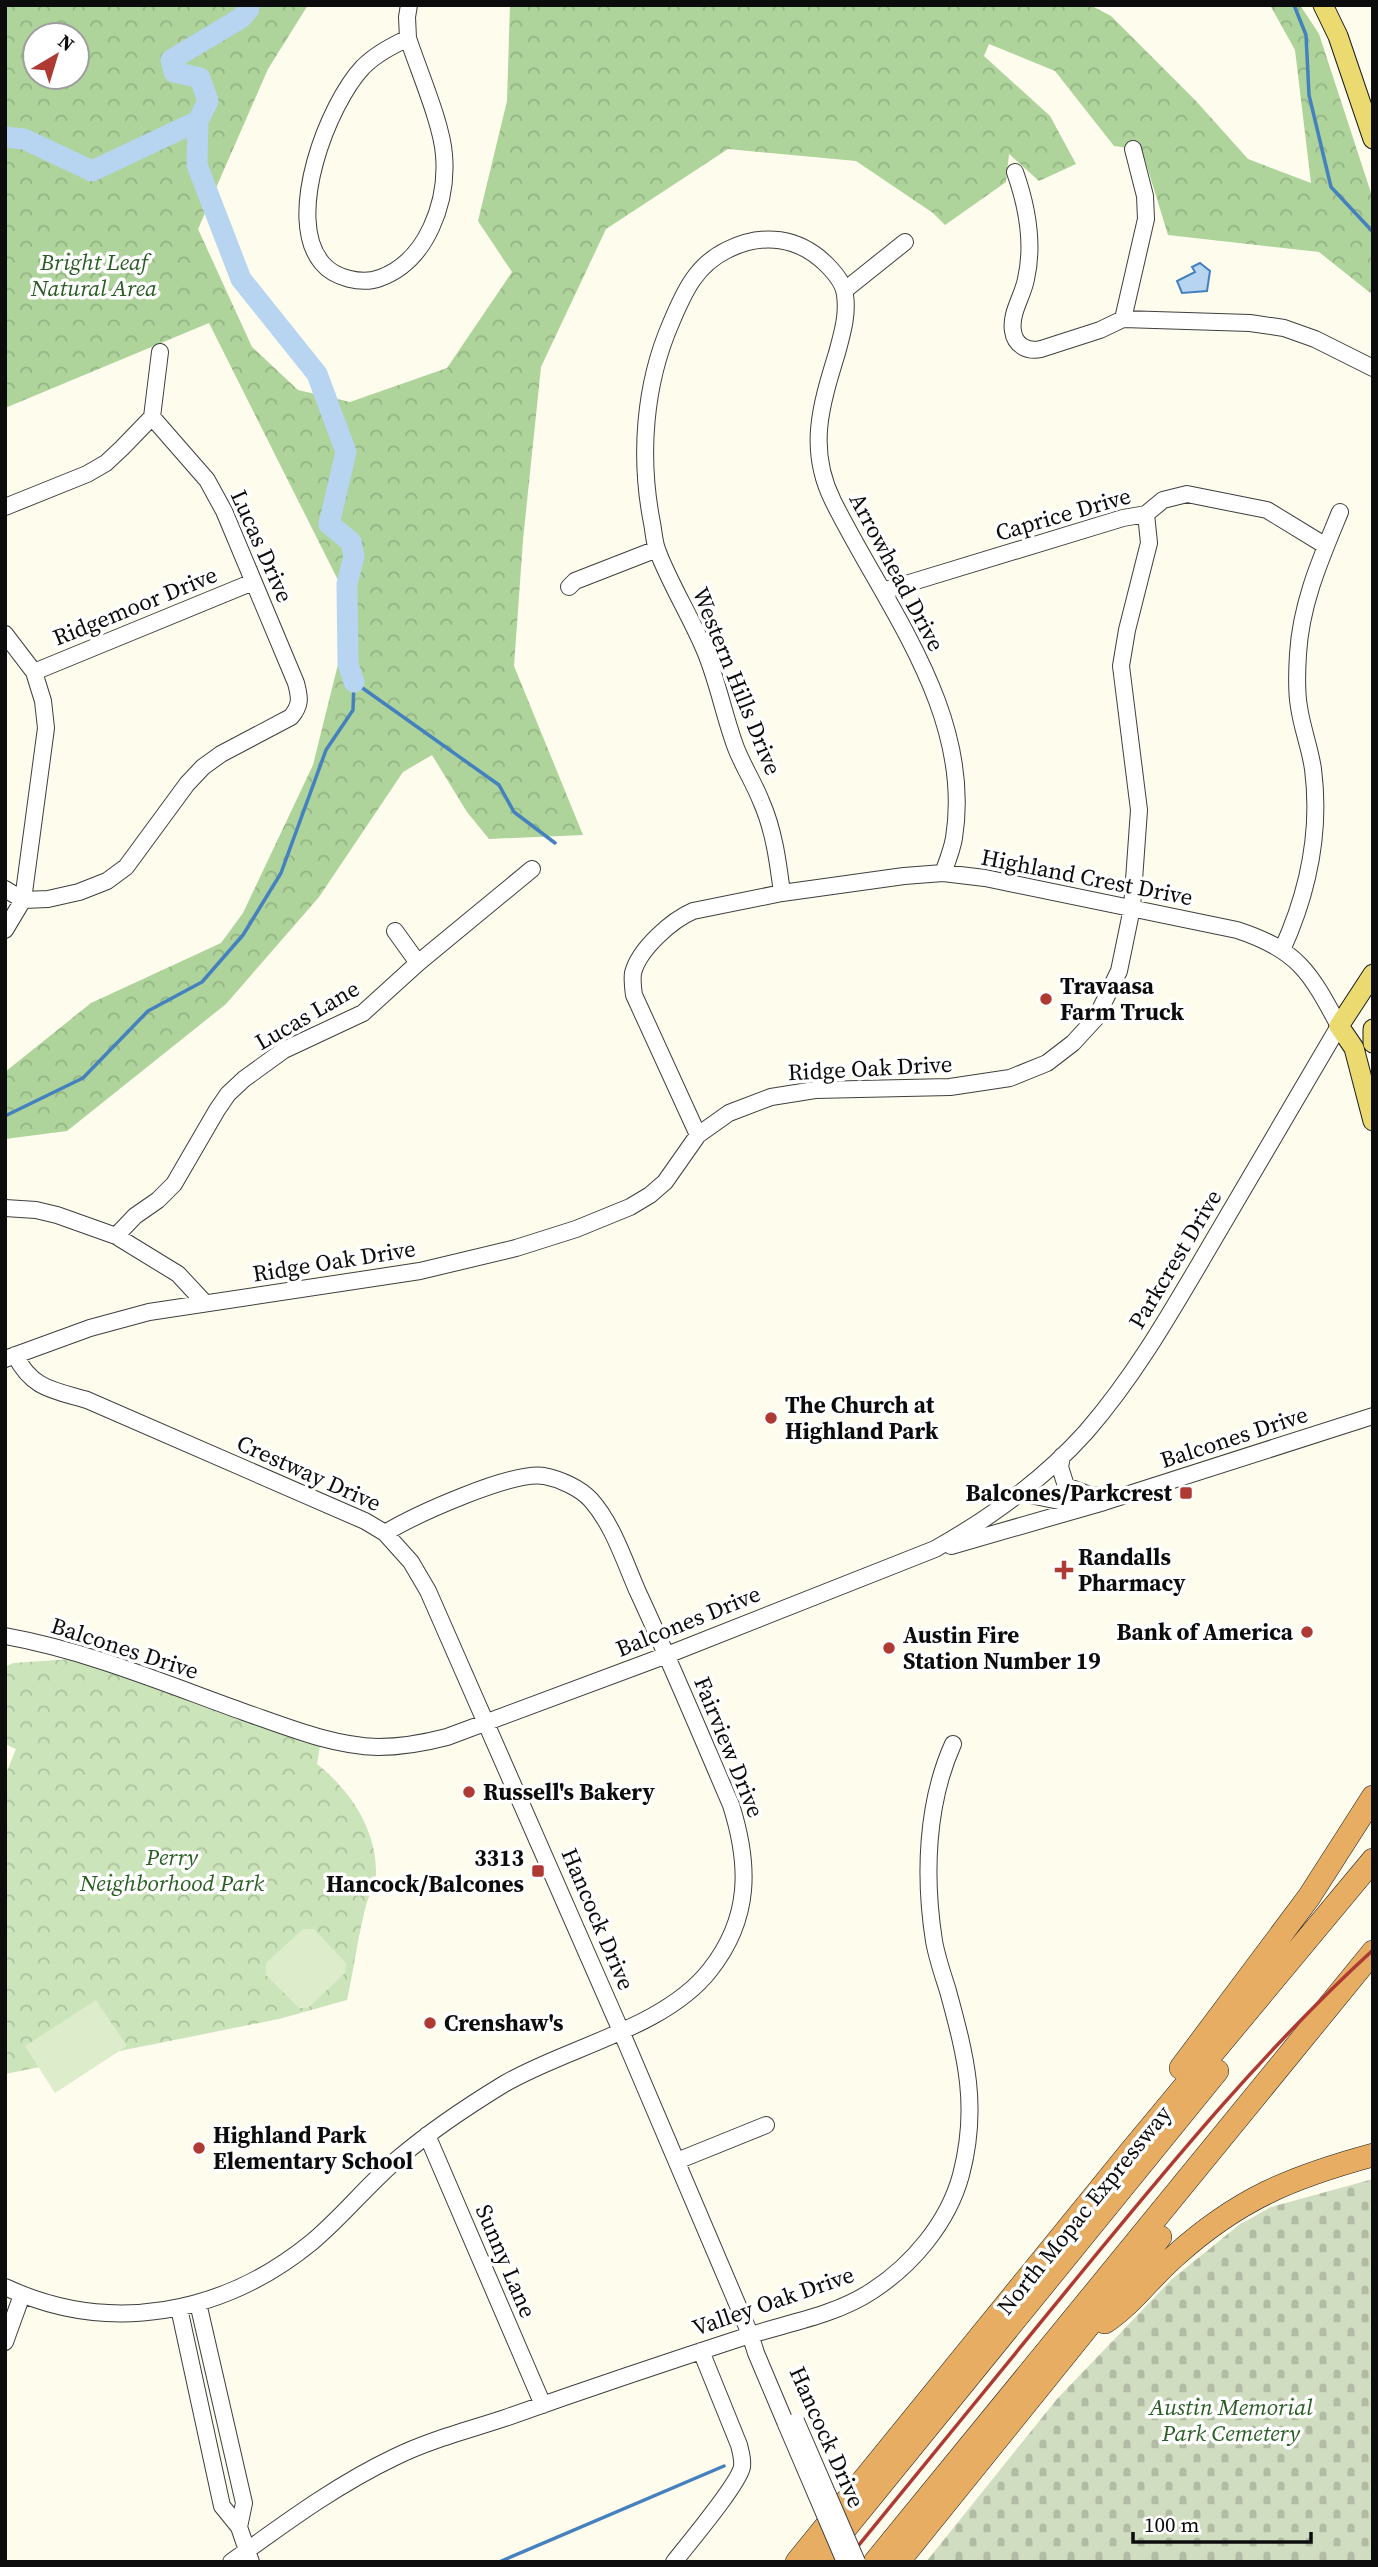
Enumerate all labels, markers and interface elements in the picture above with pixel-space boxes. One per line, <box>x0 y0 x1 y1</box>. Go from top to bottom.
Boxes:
north arrow <box>21 21 91 91</box>
text: N <box>53 28 80 57</box>
park label: Bright Leaf Natural Area <box>30 246 157 304</box>
street label: Caprice Drive <box>992 479 1134 549</box>
street label: Lucas Drive <box>223 485 301 607</box>
street label: Arrowhead Drive <box>842 487 952 657</box>
street label: Ridgemoor Drive <box>48 558 222 654</box>
street label: Western Hills Drive <box>685 582 789 780</box>
street label: Highland Crest Drive <box>978 841 1196 913</box>
place label: Travaasa Farm Truck <box>1060 970 1184 1028</box>
street label: Lucas Lane <box>249 972 365 1058</box>
marker: Travaasa Farm Truck <box>1038 991 1054 1007</box>
street label: Ridge Oak Drive <box>787 1048 953 1088</box>
street label: Parkcrest Drive <box>1121 1183 1229 1335</box>
street label: Ridge Oak Drive <box>250 1232 418 1290</box>
place label: The Church at Highland Park <box>785 1389 939 1447</box>
street label: Balcones Drive <box>1156 1398 1312 1476</box>
marker: The Church at Highland Park <box>763 1410 779 1426</box>
street label: Crestway Drive <box>232 1427 386 1519</box>
place label: Balcones/Parkcrest <box>965 1477 1173 1509</box>
marker: Balcones/Parkcrest <box>1178 1485 1194 1501</box>
place label: Randalls Pharmacy <box>1078 1541 1186 1599</box>
marker: Randalls Pharmacy <box>1056 1562 1072 1578</box>
street label: Balcones Drive <box>611 1577 765 1665</box>
street label: Balcones Drive <box>47 1609 203 1687</box>
place label: Bank of America <box>1117 1616 1294 1648</box>
place label: Austin Fire Station Number 19 <box>903 1619 1101 1677</box>
marker: Bank of America <box>1299 1624 1315 1640</box>
marker: Austin Fire Station Number 19 <box>881 1640 897 1656</box>
street label: Fairview Drive <box>686 1672 772 1822</box>
place label: Russell's Bakery <box>483 1776 655 1808</box>
marker: Russell's Bakery <box>461 1784 477 1800</box>
park label: Perry Neighborhood Park <box>79 1841 264 1899</box>
place label: 3313 Hancock/Balcones <box>326 1842 524 1900</box>
street label: Hancock Drive <box>554 1843 642 1995</box>
marker: 3313 Hancock/Balcones <box>530 1863 546 1879</box>
place label: Crenshaw's <box>444 2007 563 2039</box>
marker: Crenshaw's <box>422 2015 438 2031</box>
street label: North Mopac Expressway <box>989 2098 1179 2321</box>
place label: Highland Park Elementary School <box>213 2119 413 2177</box>
marker: Highland Park Elementary School <box>191 2140 207 2156</box>
street label: Sunny Lane <box>468 2199 544 2323</box>
street label: Valley Oak Drive <box>688 2258 858 2344</box>
street label: Hancock Drive <box>782 2361 872 2513</box>
park label: Austin Memorial Park Cemetery <box>1147 2391 1313 2449</box>
scale bar <box>1133 2500 1312 2544</box>
text: 100 m <box>1144 2510 1199 2539</box>

